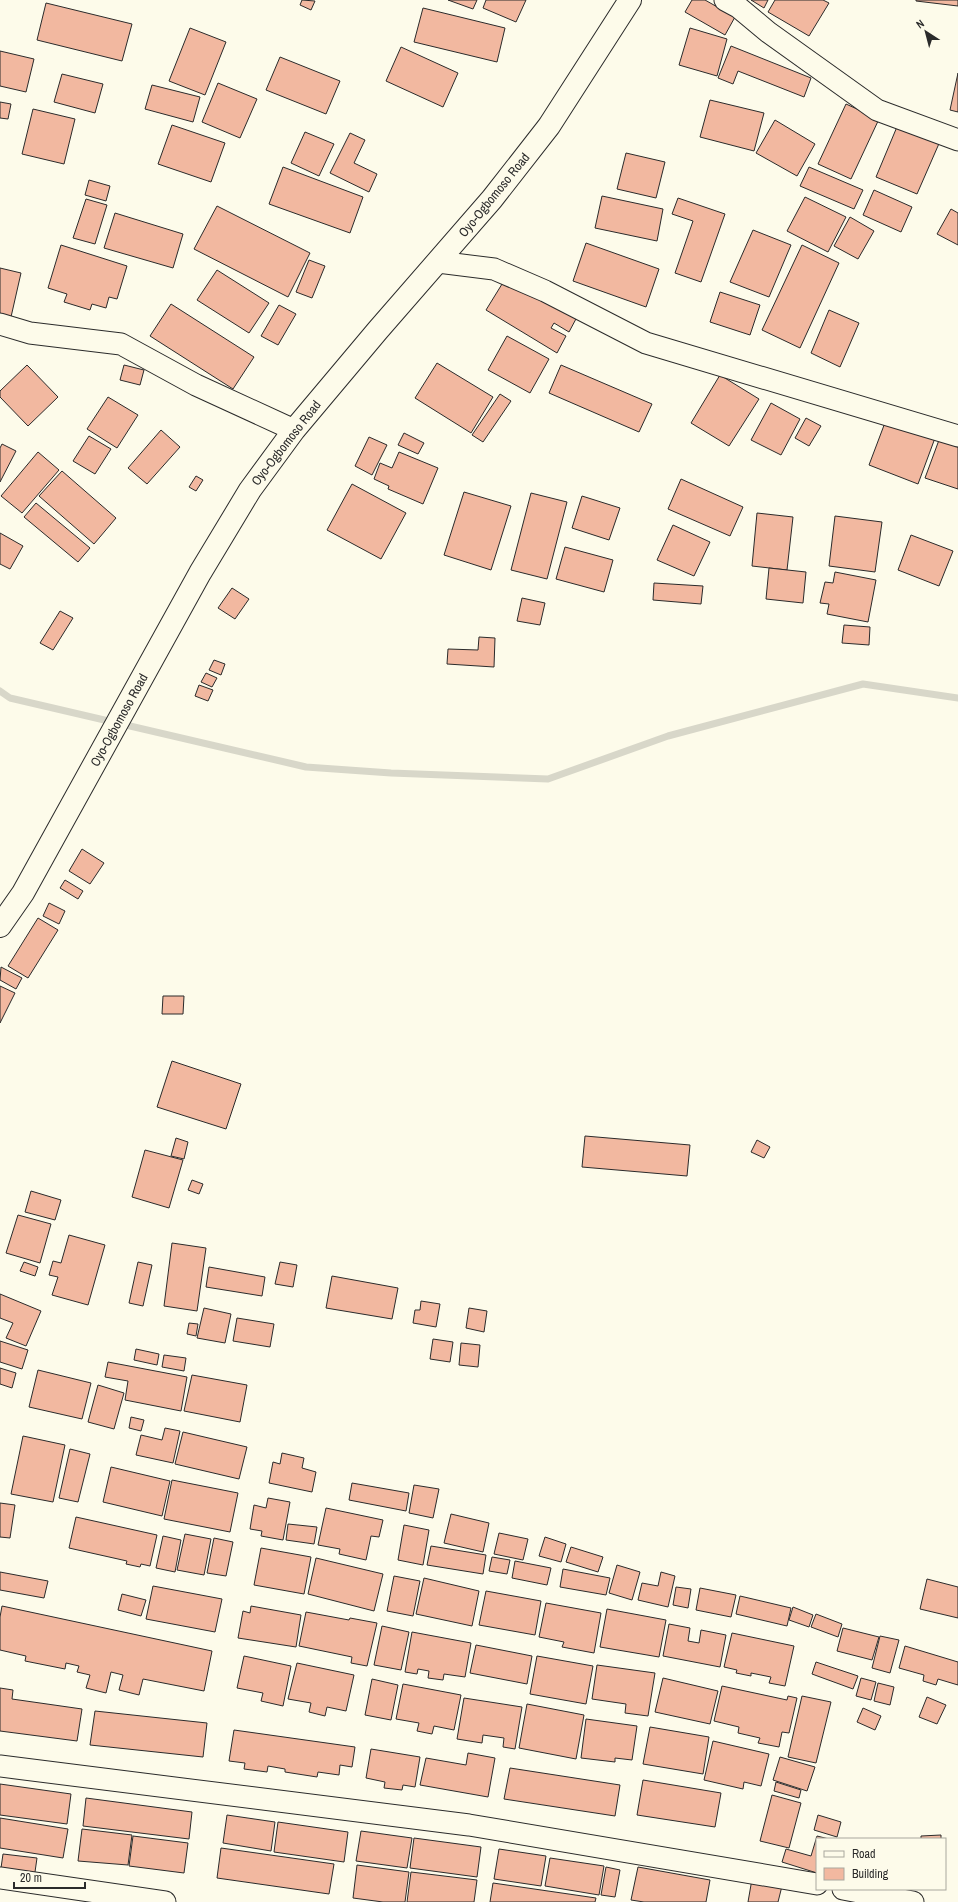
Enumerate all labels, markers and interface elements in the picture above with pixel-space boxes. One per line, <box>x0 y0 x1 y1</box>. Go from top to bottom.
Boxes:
north arrow <box>906 12 946 52</box>
text: N <box>913 16 927 31</box>
street label: Oyo-Ogbomoso Road <box>455 149 533 241</box>
street label: Oyo-Ogbomoso Road <box>247 397 325 489</box>
street label: Oyo-Ogbomoso Road <box>86 670 152 769</box>
legend <box>816 1838 946 1890</box>
text: Road <box>852 1846 876 1862</box>
scale bar <box>14 1864 85 1890</box>
text: Building <box>852 1866 889 1882</box>
text: 20 m <box>20 1870 42 1886</box>

